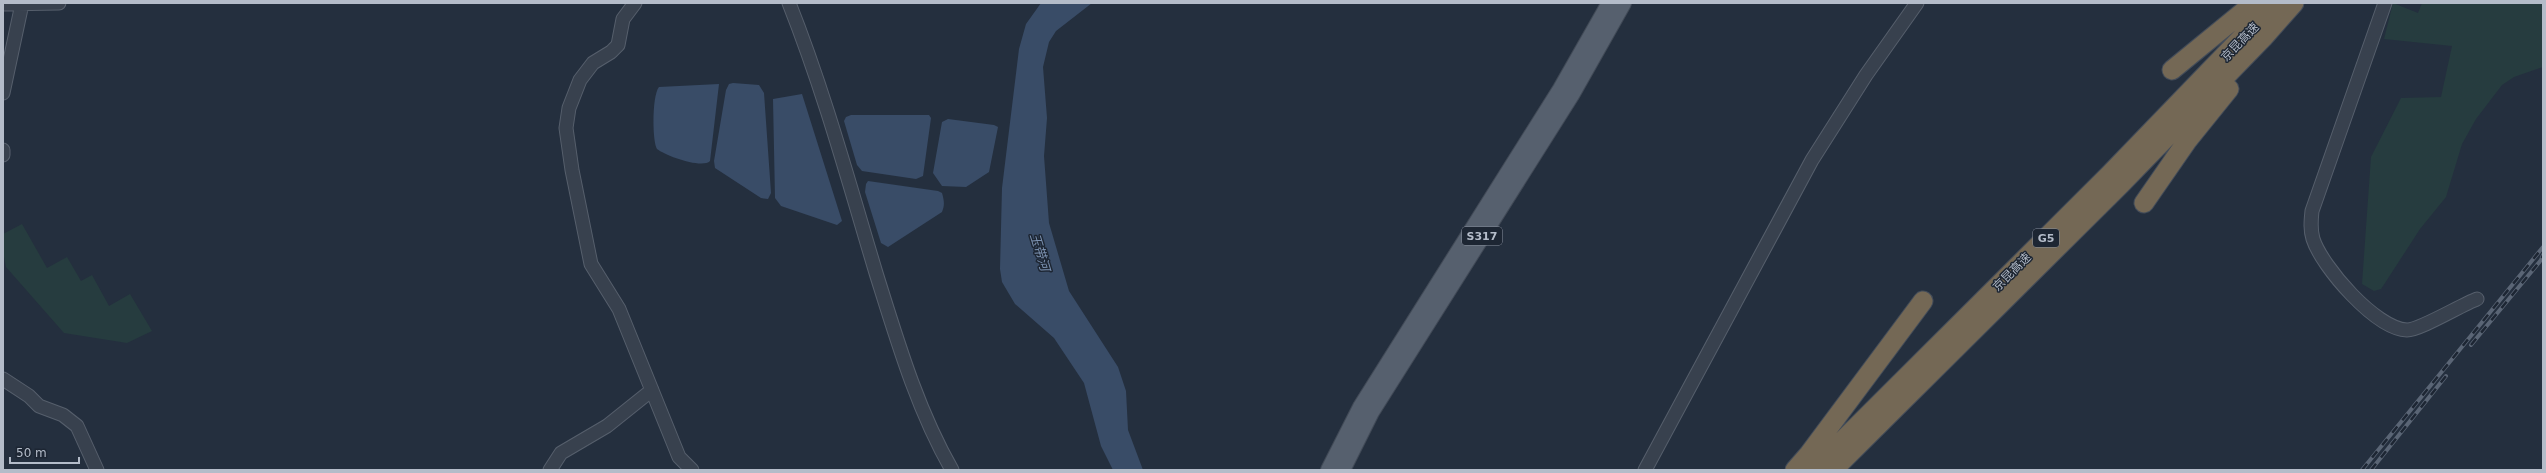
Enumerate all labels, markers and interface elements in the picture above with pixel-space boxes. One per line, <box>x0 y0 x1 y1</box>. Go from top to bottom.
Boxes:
street label: 京昆高速 <box>2218 20 2262 64</box>
road number: S317 <box>1462 227 1502 245</box>
road number: G5 <box>2033 229 2059 247</box>
water label: 玉带河 <box>1027 231 1054 276</box>
street label: 京昆高速 <box>1990 250 2034 294</box>
scale bar <box>10 439 79 465</box>
text: 50 m <box>16 446 47 460</box>

